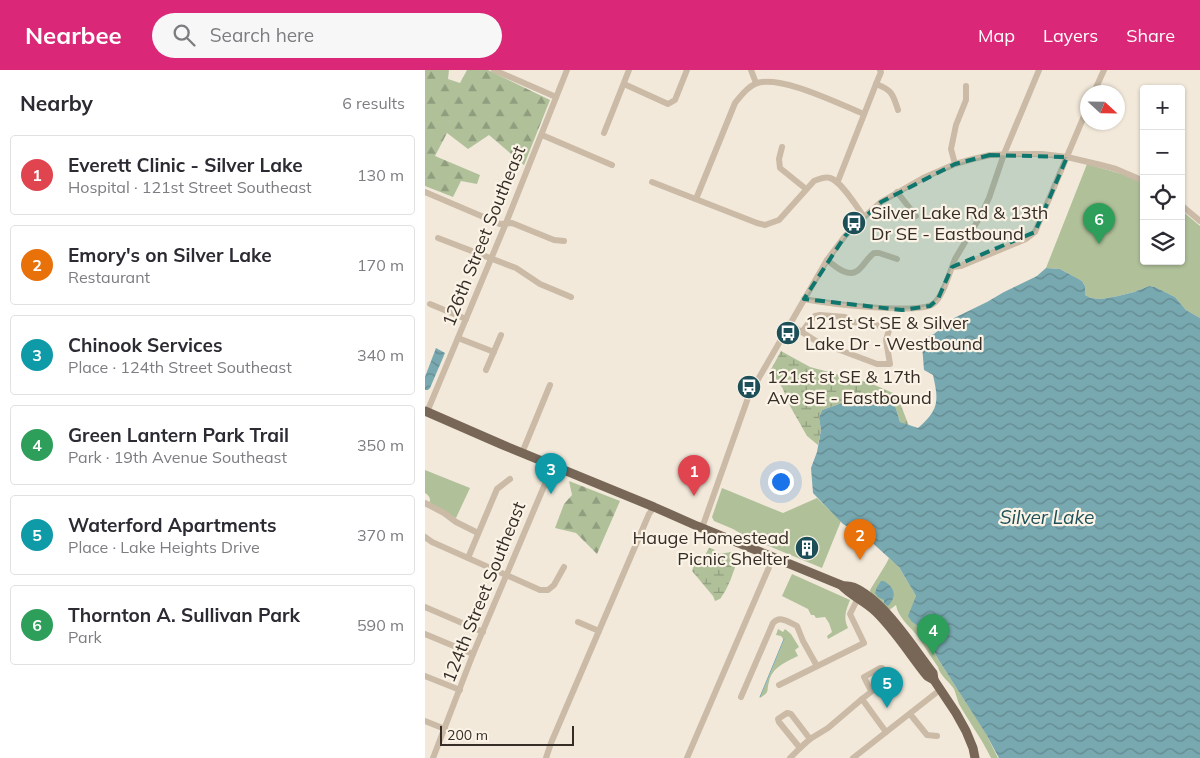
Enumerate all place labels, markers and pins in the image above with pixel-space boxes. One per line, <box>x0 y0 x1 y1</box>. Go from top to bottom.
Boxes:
place label: Silver Lake Rd & 13th Dr SE - Eastbound <box>871 201 1048 245</box>
pin: 6 <box>1083 203 1115 244</box>
bus stop icon: Silver Lake Rd & 13th Dr SE - Eastbound <box>841 210 867 236</box>
place label: 121st St SE & Silver Lake Dr - Westbound <box>805 311 983 355</box>
bus stop icon: 121st St SE & Silver Lake Dr - Westbound <box>775 320 801 346</box>
place label: 121st st SE & 17th Ave SE - Eastbound <box>767 365 932 409</box>
bus stop icon: 121st st SE & 17th Ave SE - Eastbound <box>736 374 762 400</box>
pin: 3 <box>535 453 567 494</box>
pin: 1 <box>678 455 710 496</box>
pin: 2 <box>844 519 876 560</box>
place label: Hauge Homestead Picnic Shelter <box>633 526 789 570</box>
building icon: Hauge Homestead Picnic Shelter <box>794 535 820 561</box>
pin: 4 <box>917 614 949 655</box>
pin: 5 <box>871 667 903 708</box>

